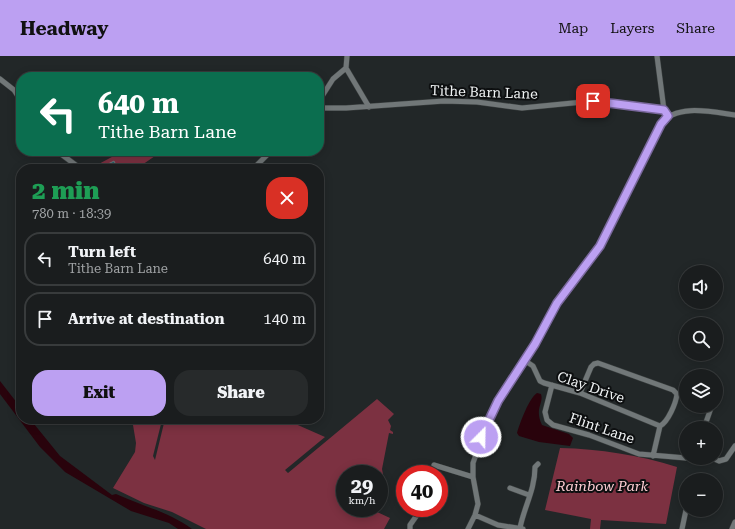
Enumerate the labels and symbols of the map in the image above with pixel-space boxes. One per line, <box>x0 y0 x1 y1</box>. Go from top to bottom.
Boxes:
street label: Tithe Barn Lane <box>430 82 538 102</box>
pin <box>576 84 610 118</box>
street label: Clay Drive <box>555 368 627 406</box>
street label: Flint Lane <box>567 409 637 447</box>
position arrow <box>460 416 502 458</box>
speed limit sign: 40 <box>396 465 448 517</box>
park label: Rainbow Park <box>555 478 648 494</box>

